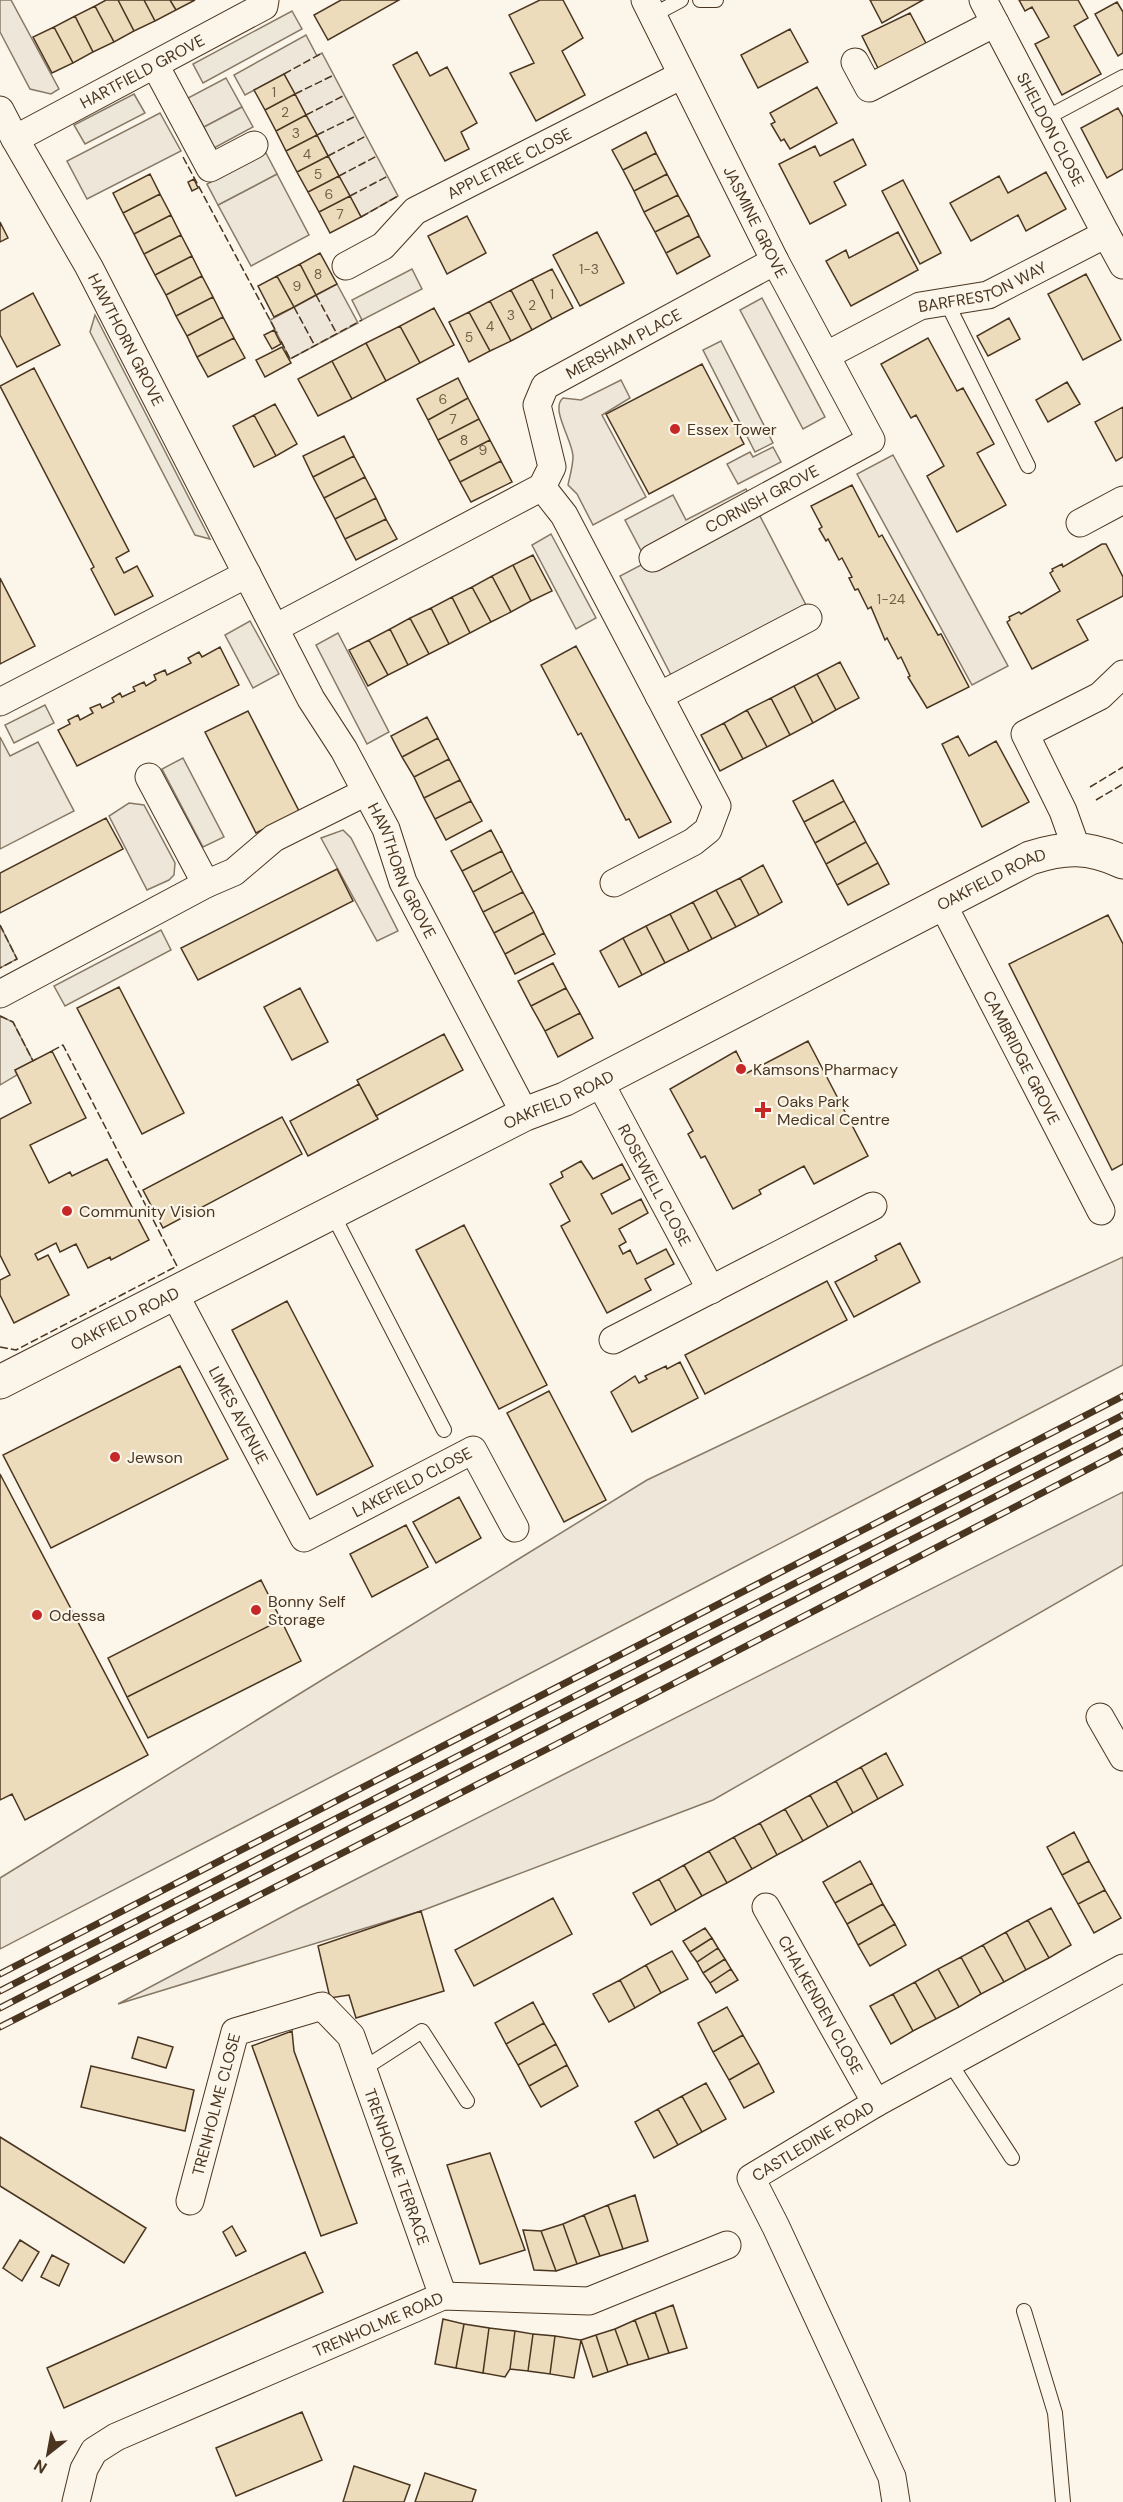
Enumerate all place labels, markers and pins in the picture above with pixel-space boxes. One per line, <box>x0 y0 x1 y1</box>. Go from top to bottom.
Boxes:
place label: Essex Tower <box>687 419 777 440</box>
marker: Essex Tower <box>668 422 682 436</box>
place label: Kamsons Pharmacy <box>753 1059 898 1080</box>
marker: Kamsons Pharmacy <box>734 1062 748 1076</box>
place label: Oaks Park Medical Centre <box>777 1091 890 1130</box>
marker: Oaks Park Medical Centre <box>754 1101 772 1119</box>
place label: Community Vision <box>79 1201 215 1222</box>
marker: Community Vision <box>60 1204 74 1218</box>
place label: Jewson <box>127 1447 183 1468</box>
marker: Jewson <box>108 1450 122 1464</box>
place label: Bonny Self Storage <box>268 1591 346 1630</box>
marker: Bonny Self Storage <box>249 1603 263 1617</box>
place label: Odessa <box>49 1605 105 1626</box>
marker: Odessa <box>30 1608 44 1622</box>

